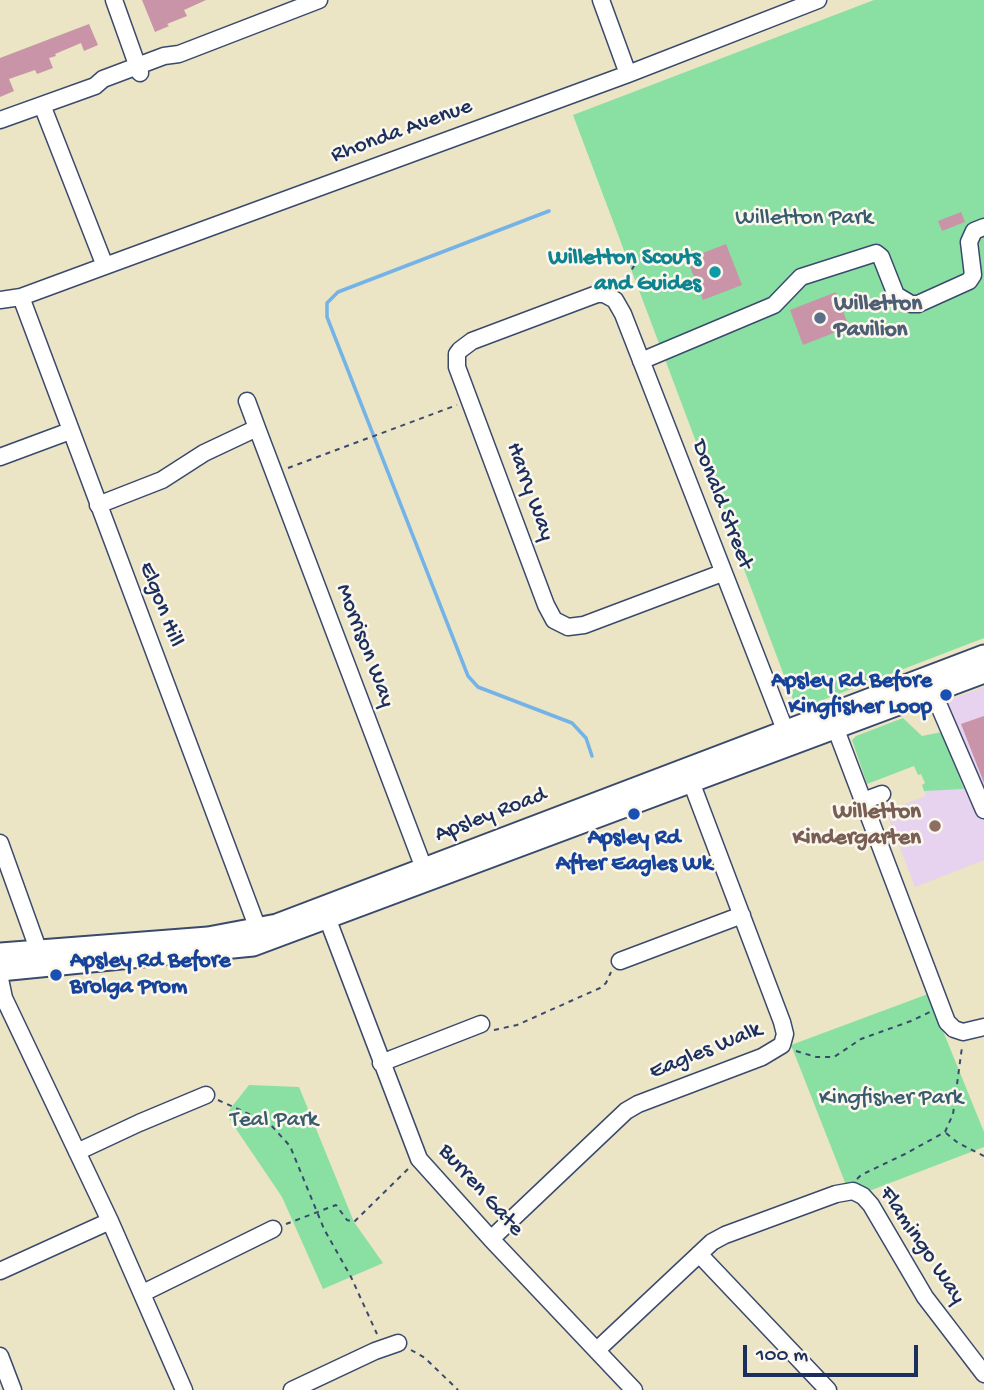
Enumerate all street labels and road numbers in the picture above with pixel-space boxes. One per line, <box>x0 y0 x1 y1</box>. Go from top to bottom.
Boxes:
street label: Rhonda Avenue <box>328 94 476 170</box>
street label: Donald Street <box>684 437 758 573</box>
street label: Harry Way <box>498 439 560 545</box>
street label: Elgon Hill <box>131 558 189 652</box>
street label: Morrison Way <box>328 581 400 711</box>
street label: Apsley Road <box>431 782 551 850</box>
street label: Eagles Walk <box>646 1017 766 1087</box>
street label: Burren Gate <box>431 1139 529 1243</box>
street label: Flamingo Way <box>872 1182 970 1310</box>

